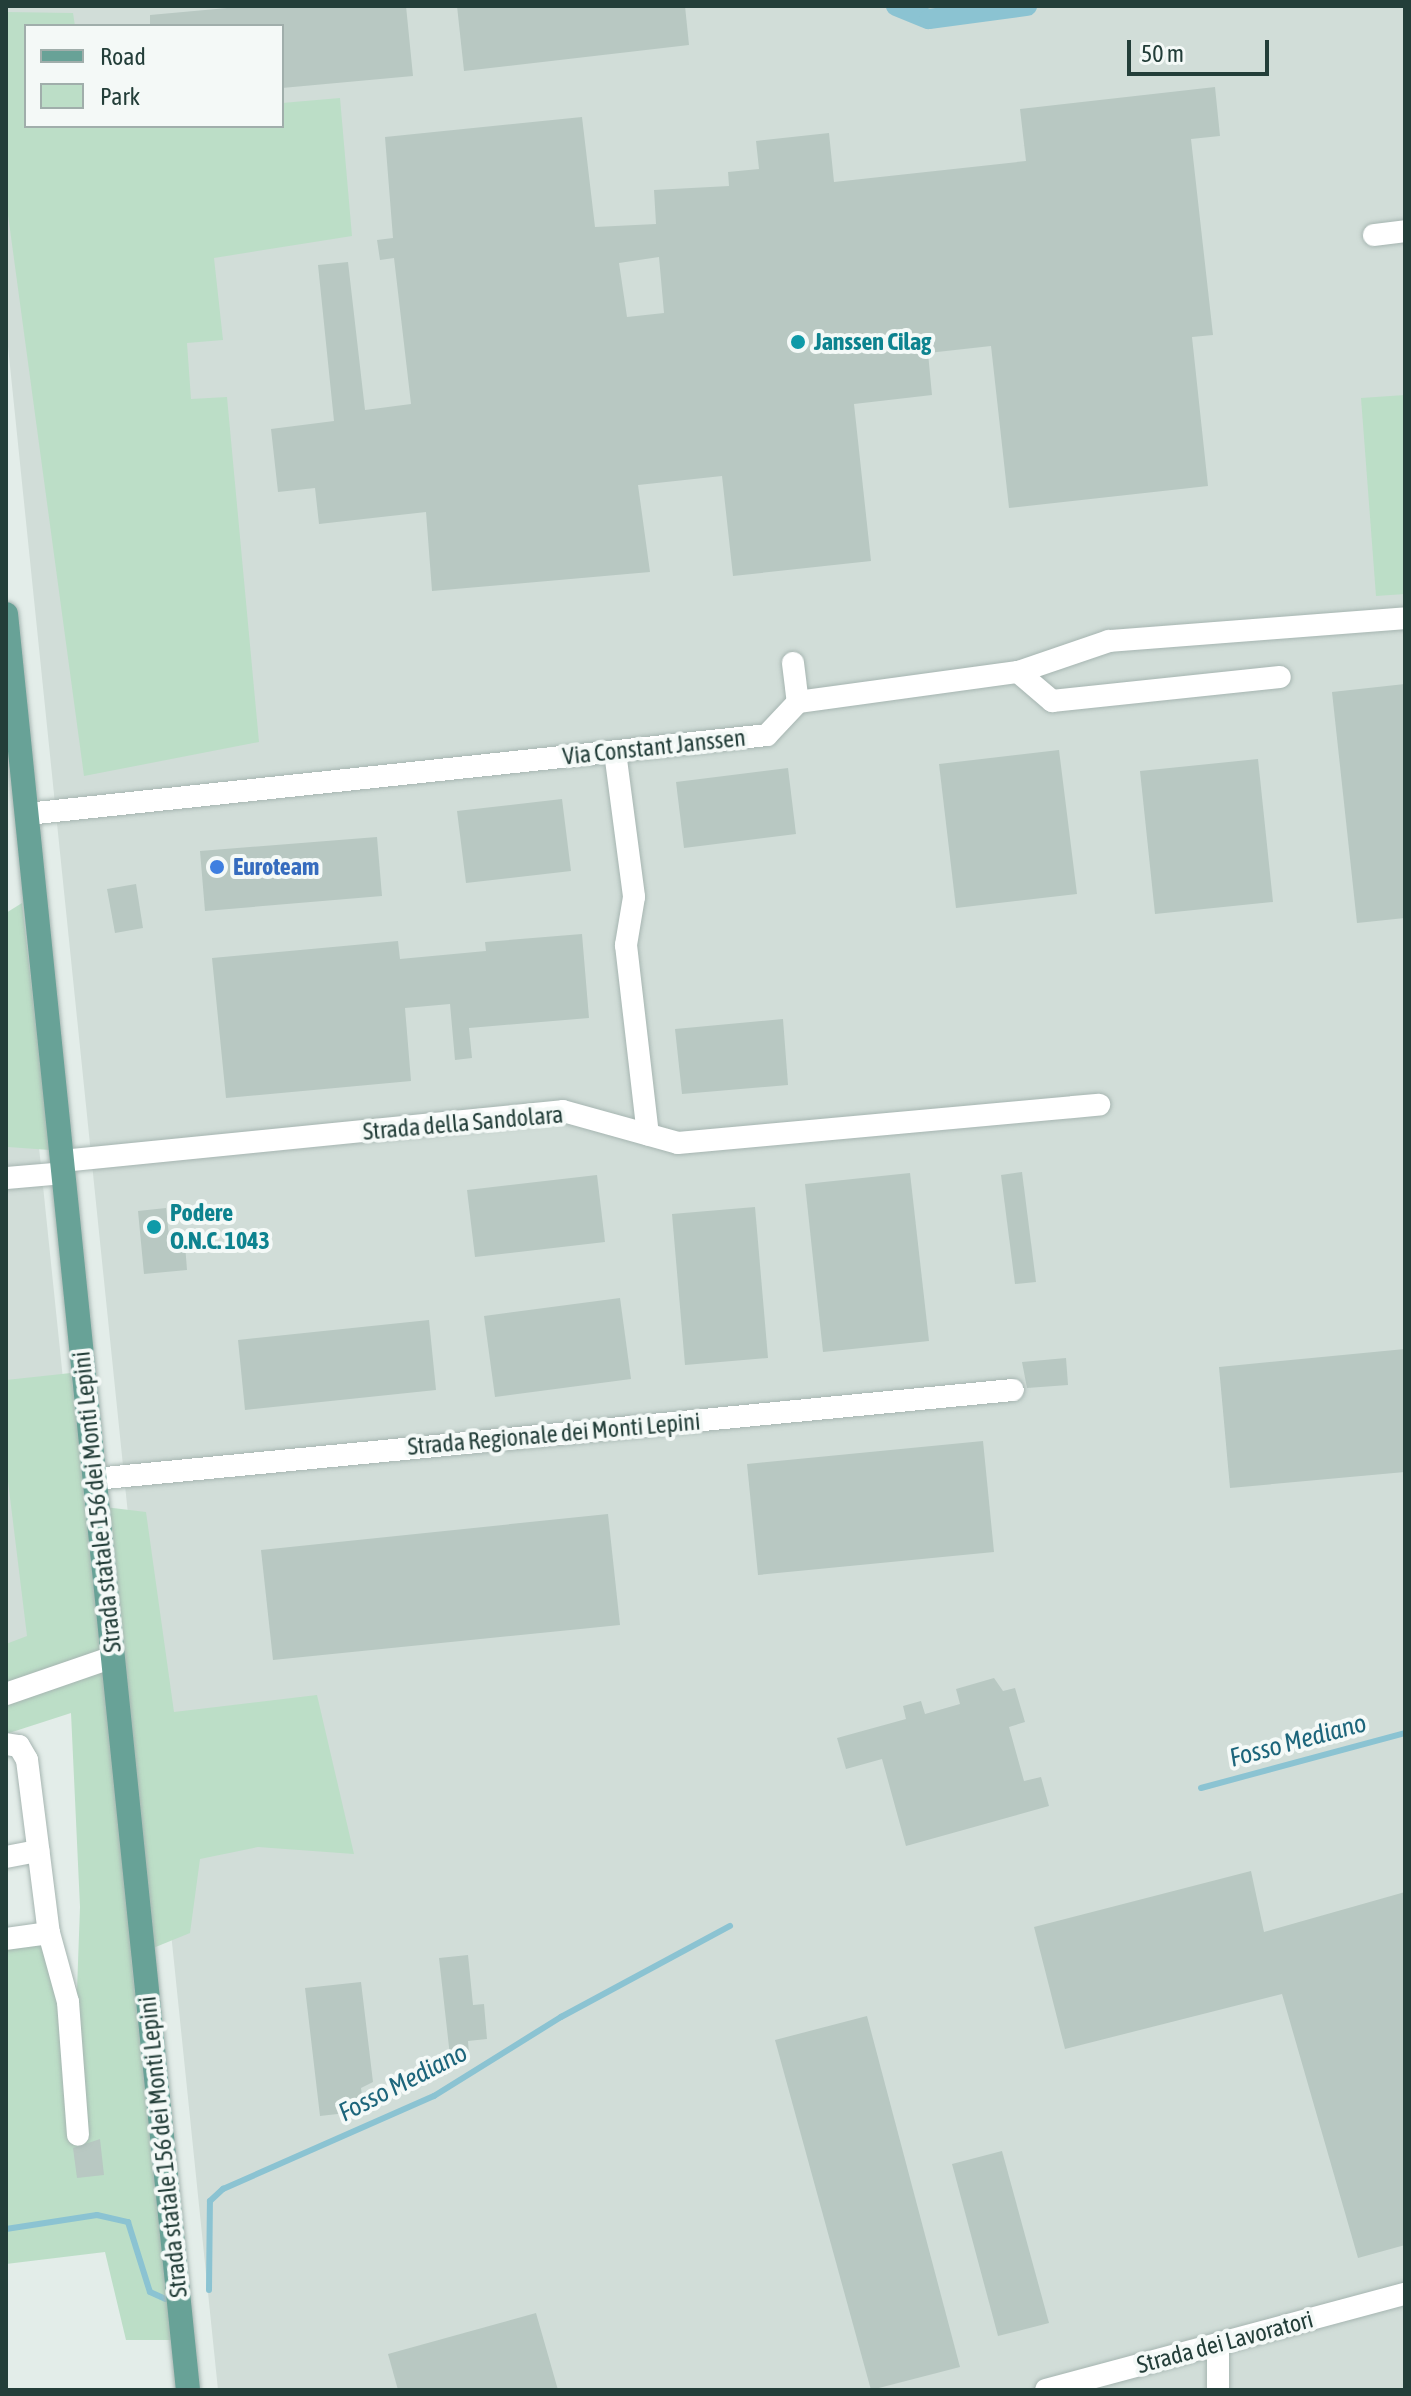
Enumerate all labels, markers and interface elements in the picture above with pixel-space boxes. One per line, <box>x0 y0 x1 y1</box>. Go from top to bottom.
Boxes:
legend <box>24 24 284 128</box>
scale bar <box>1131 24 1273 74</box>
text: 50 m <box>1141 40 1184 67</box>
text: Road <box>100 43 146 70</box>
text: Park <box>100 83 140 110</box>
place label: Janssen Cilag <box>814 328 931 356</box>
marker: Janssen Cilag <box>789 333 807 351</box>
street label: Via Constant Janssen <box>561 723 747 771</box>
place label: Euroteam <box>233 853 319 881</box>
marker: Euroteam <box>208 858 226 876</box>
street label: Strada della Sandolara <box>362 1100 564 1146</box>
place label: Podere O.N.C. 1043 <box>170 1199 270 1255</box>
marker: Podere O.N.C. 1043 <box>145 1218 163 1236</box>
street label: Strada statale 156 dei Monti Lepini <box>67 1350 127 1654</box>
street label: Strada Regionale dei Monti Lepini <box>406 1407 702 1461</box>
water label: Fosso Mediano <box>1226 1708 1370 1774</box>
street label: Strada statale 156 dei Monti Lepini <box>133 1995 193 2299</box>
water label: Fosso Mediano <box>333 2037 473 2129</box>
street label: Strada dei Lavoratori <box>1134 2305 1316 2379</box>

